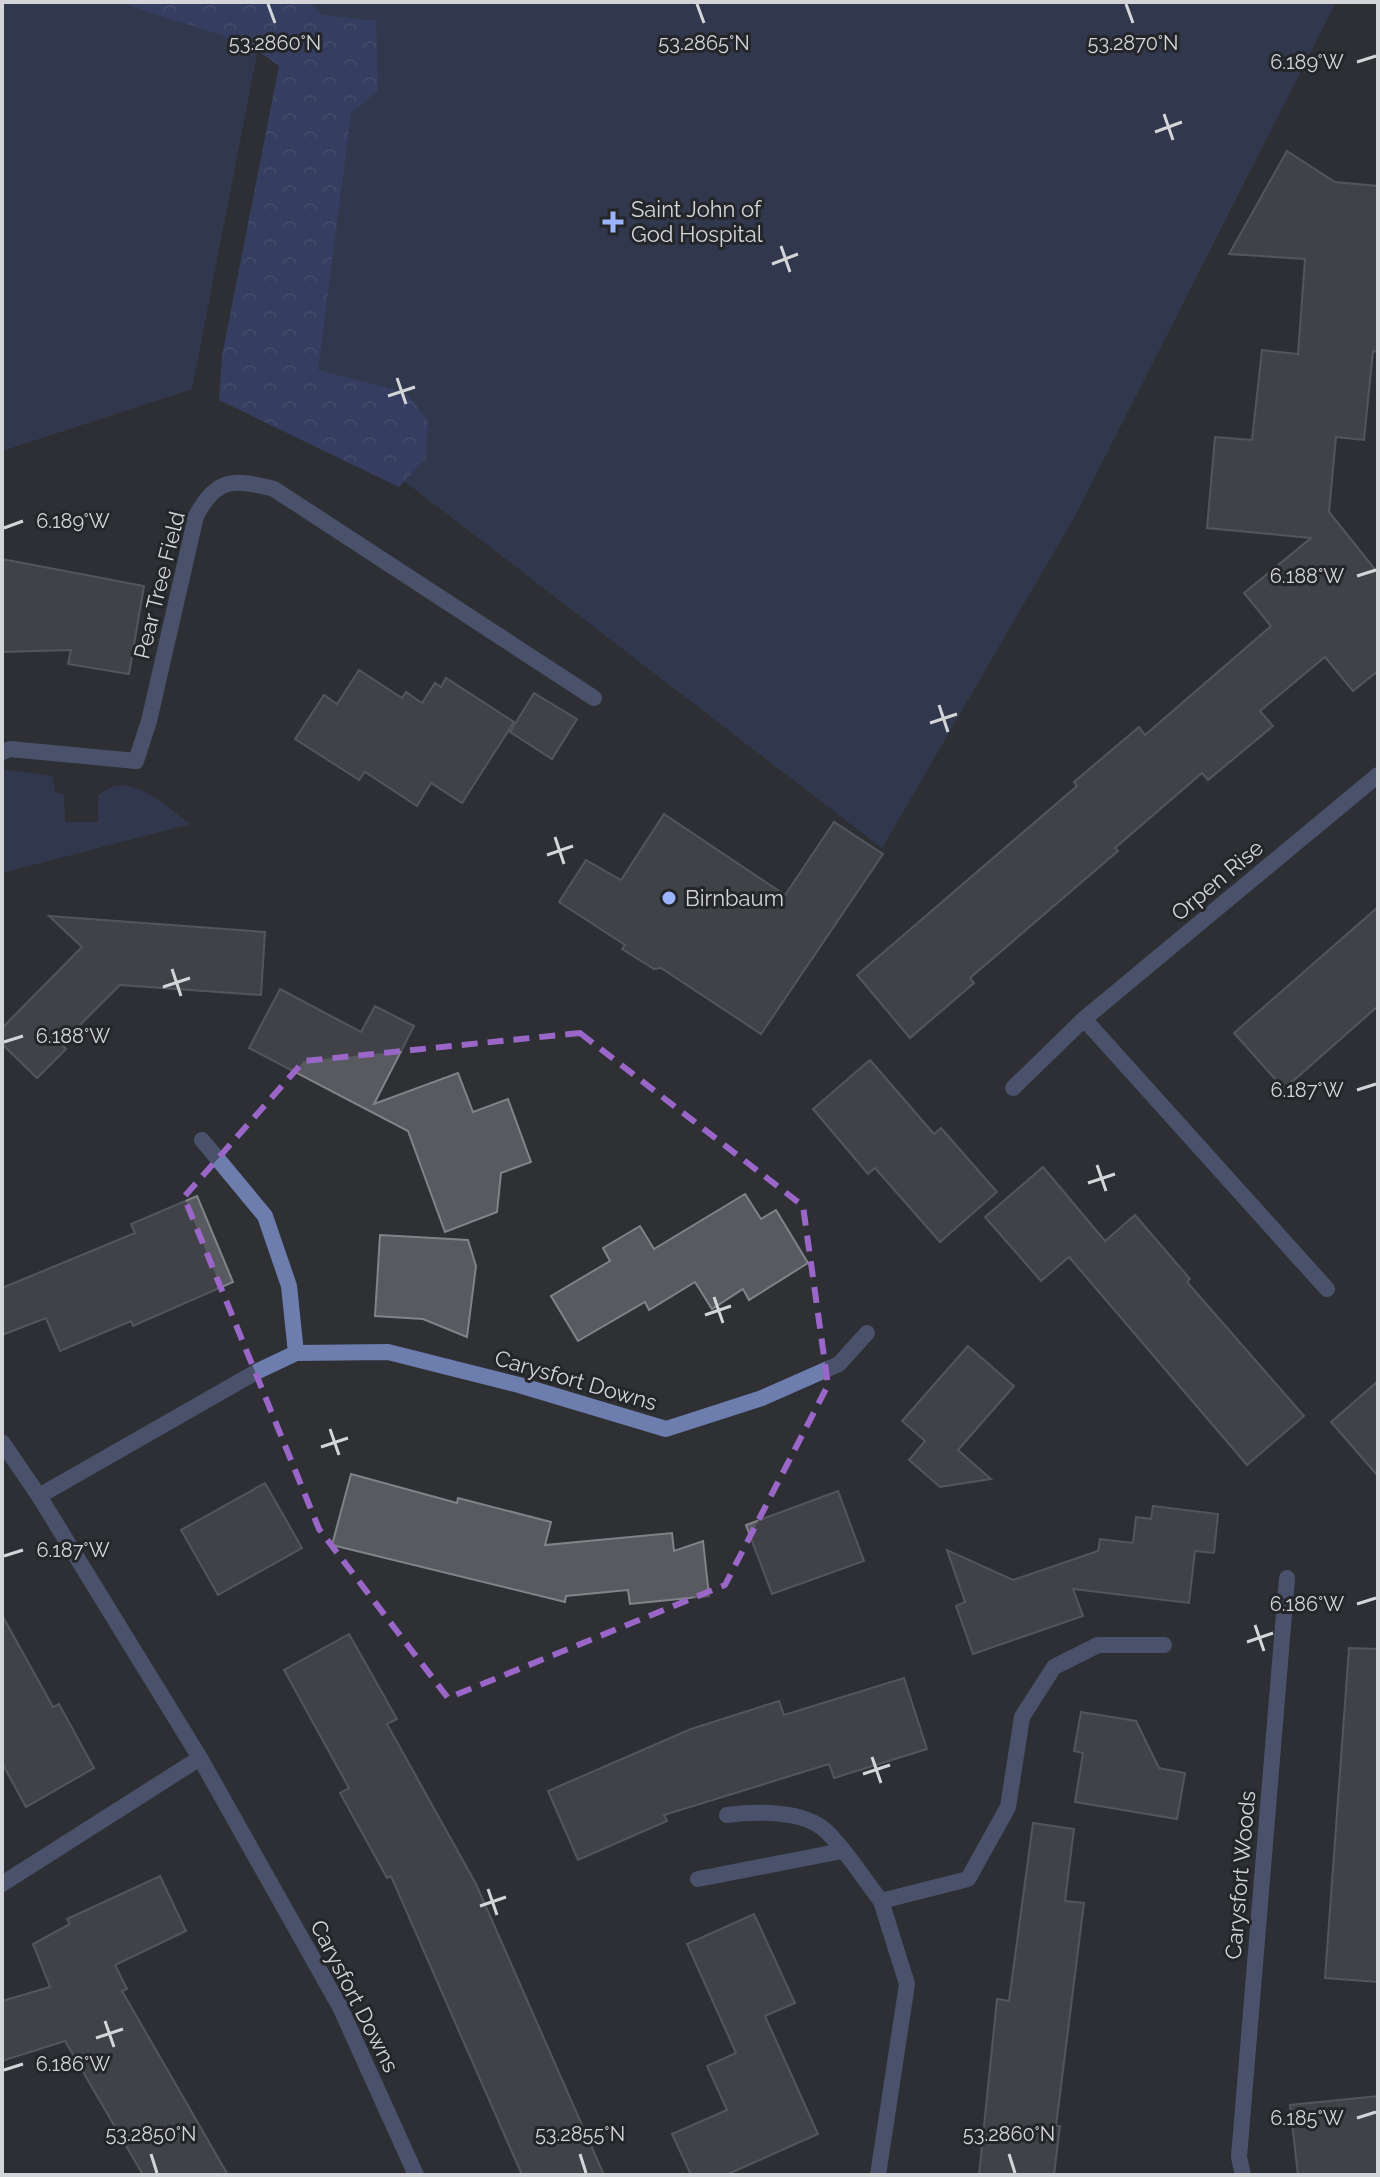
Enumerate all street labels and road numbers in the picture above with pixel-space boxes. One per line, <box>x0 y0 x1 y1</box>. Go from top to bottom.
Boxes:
street label: Pear Tree Field <box>128 509 190 661</box>
street label: Orpen Rise <box>1166 834 1268 926</box>
street label: Carysfort Downs <box>492 1344 660 1416</box>
street label: Carysfort Woods <box>1220 1790 1260 1960</box>
street label: Carysfort Downs <box>305 1915 405 2077</box>

